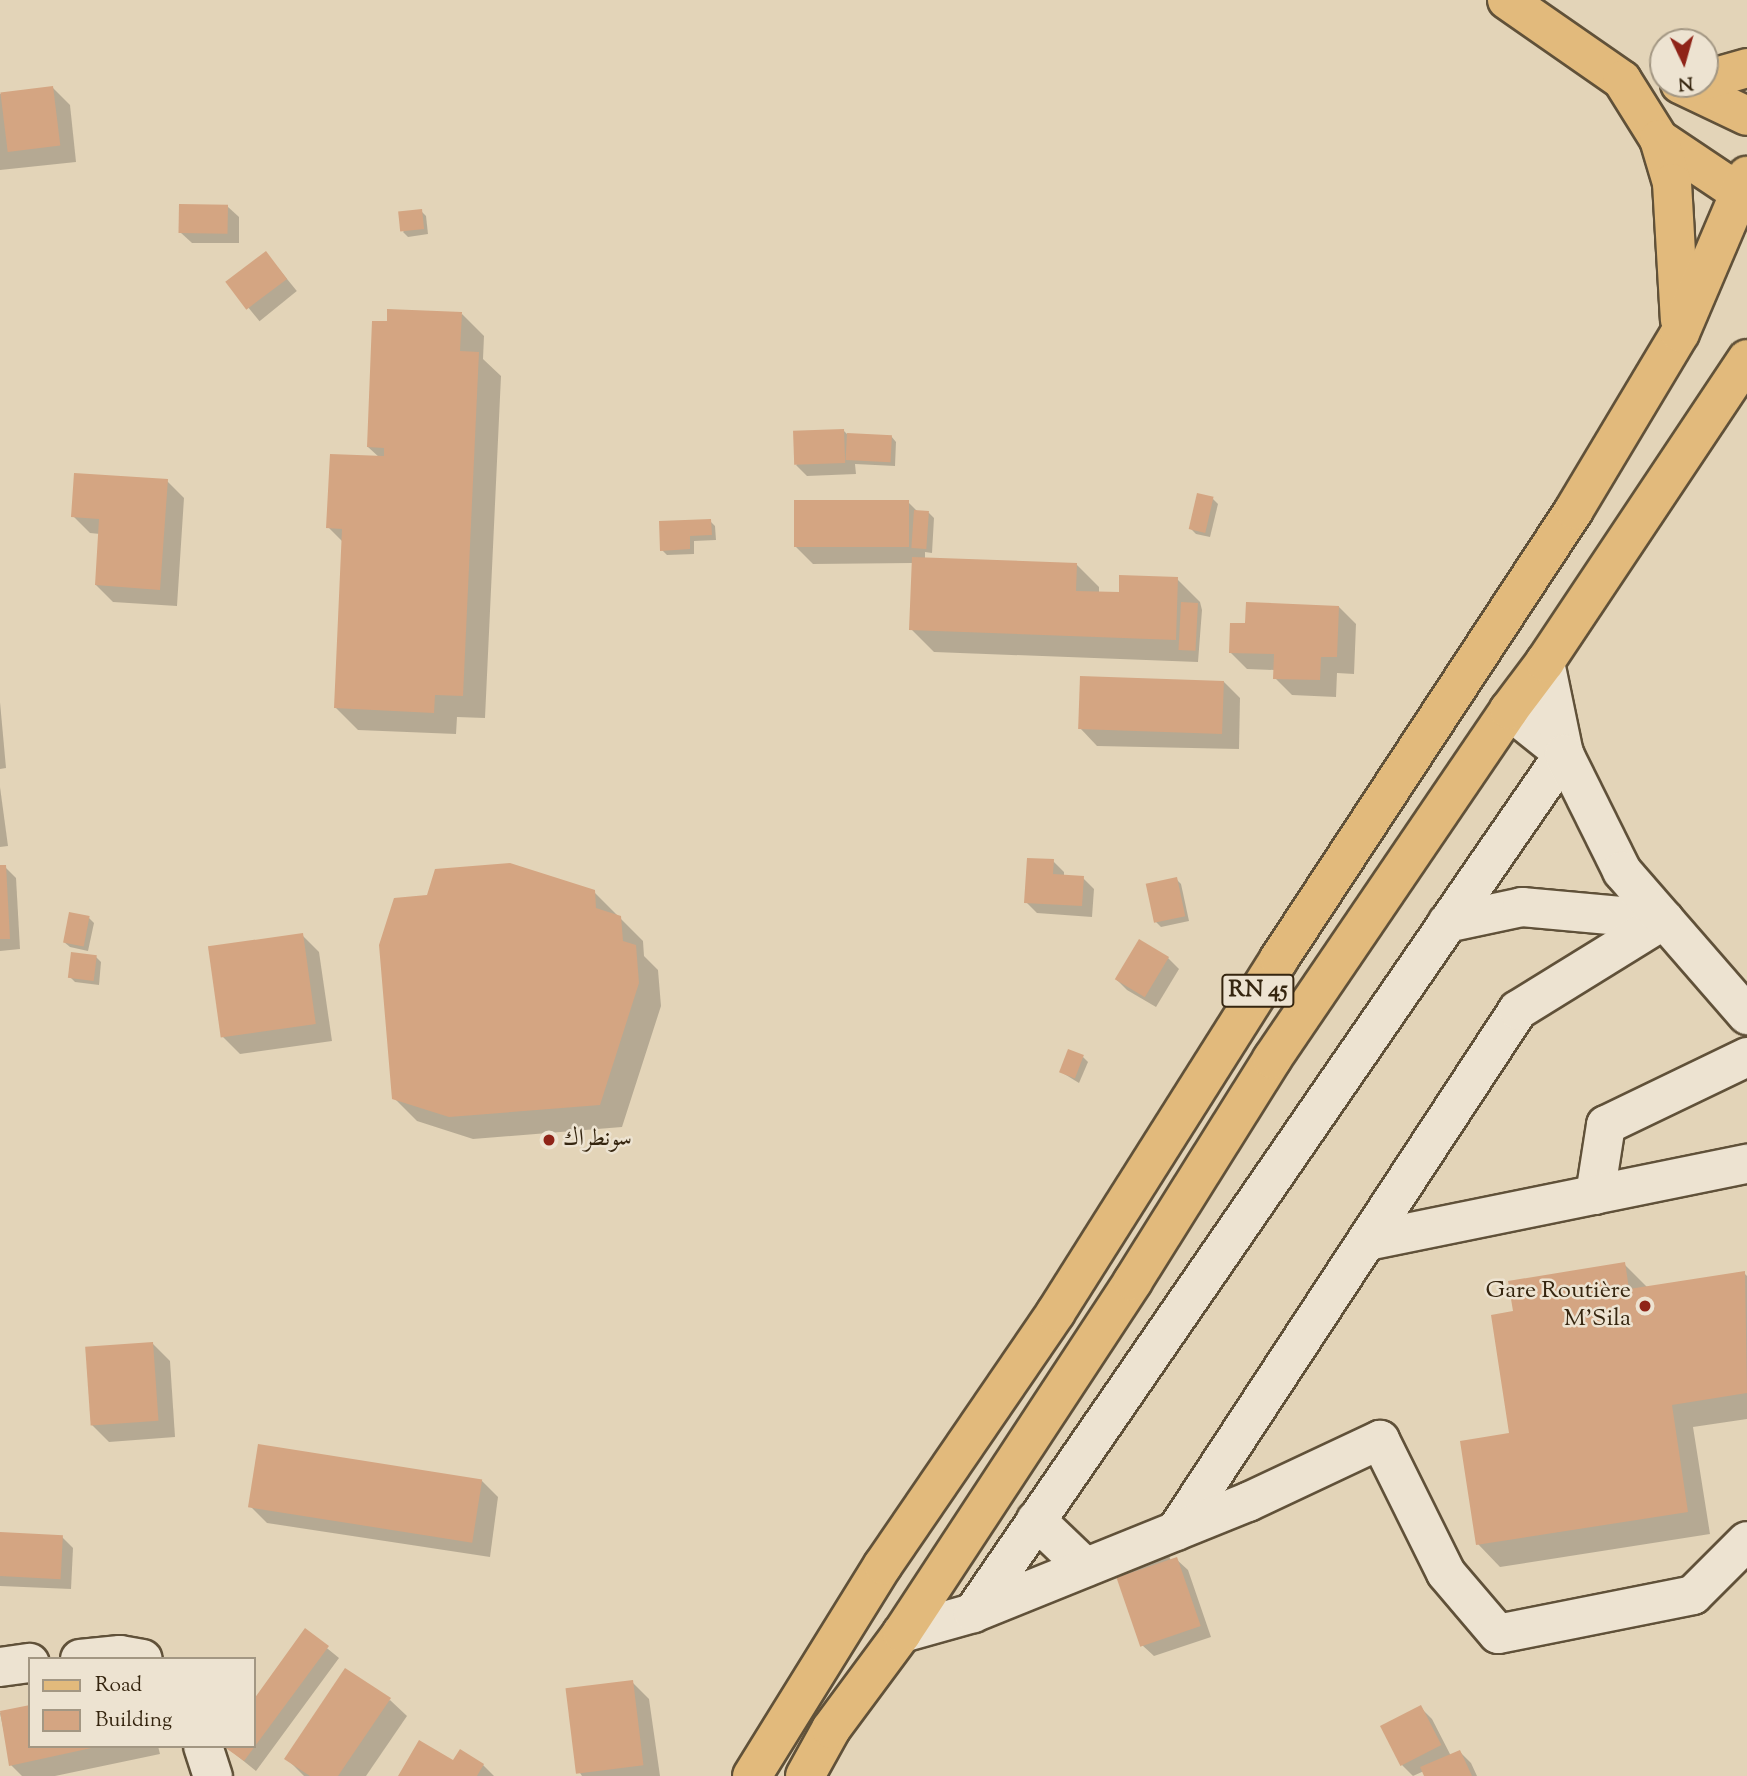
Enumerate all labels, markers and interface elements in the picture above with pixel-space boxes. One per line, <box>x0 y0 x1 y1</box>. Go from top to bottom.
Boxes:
north arrow <box>1649 28 1719 98</box>
text: N <box>1677 68 1694 97</box>
road number: RN 45 <box>1221 972 1295 1010</box>
place label: سونطراك <box>563 1126 632 1154</box>
marker: سونطراك <box>541 1132 557 1148</box>
place label: Gare Routière M'Sila <box>1486 1278 1631 1334</box>
marker: Gare Routière M'Sila <box>1637 1298 1653 1314</box>
legend <box>28 1657 256 1748</box>
text: Road <box>95 1671 142 1701</box>
text: Building <box>95 1706 172 1736</box>

